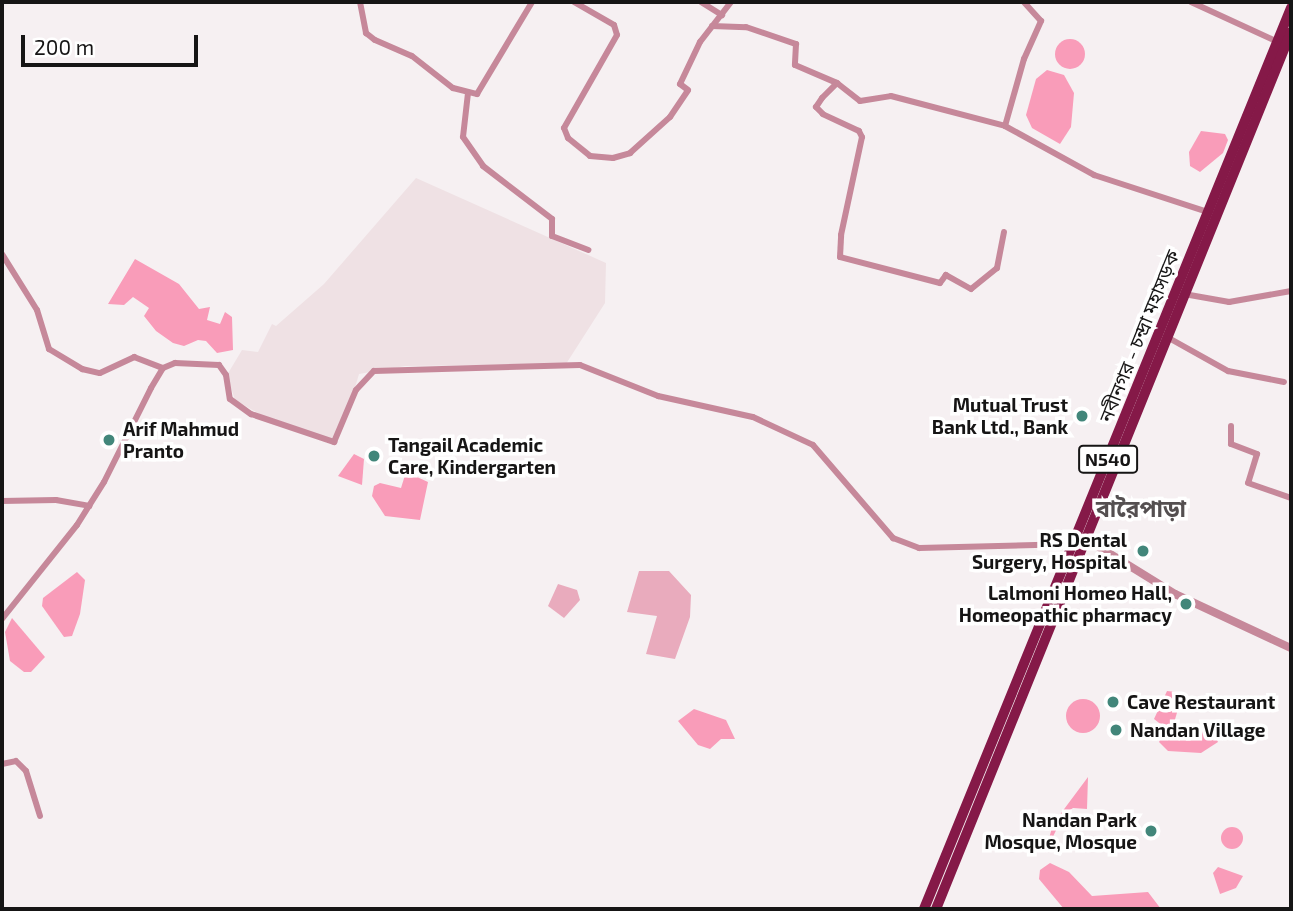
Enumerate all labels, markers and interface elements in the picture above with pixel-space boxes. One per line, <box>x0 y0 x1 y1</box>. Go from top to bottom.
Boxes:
scale bar <box>24 21 201 65</box>
text: 200 m <box>34 34 94 59</box>
street label: নবীনগর - চন্দ্রা মহাসড়ক <box>1094 247 1184 425</box>
place label: Mutual Trust Bank Ltd., Bank <box>932 394 1068 438</box>
marker: Mutual Trust Bank Ltd., Bank <box>1074 408 1090 424</box>
place label: Arif Mahmud Pranto <box>123 418 240 462</box>
marker: Arif Mahmud Pranto <box>101 432 117 448</box>
place label: Tangail Academic Care, Kindergarten <box>388 434 556 478</box>
road number: N540 <box>1076 444 1140 474</box>
marker: Tangail Academic Care, Kindergarten <box>366 448 382 464</box>
district label: বারৈপাড়া <box>1096 494 1186 522</box>
place label: RS Dental Surgery, Hospital <box>972 529 1127 573</box>
marker: RS Dental Surgery, Hospital <box>1133 541 1153 561</box>
place label: Lalmoni Homeo Hall, Homeopathic pharmacy <box>959 582 1172 626</box>
marker: Lalmoni Homeo Hall, Homeopathic pharmacy <box>1178 596 1194 612</box>
place label: Cave Restaurant <box>1127 691 1275 713</box>
marker: Cave Restaurant <box>1105 694 1121 710</box>
place label: Nandan Village <box>1130 719 1266 741</box>
marker: Nandan Village <box>1108 722 1124 738</box>
place label: Nandan Park Mosque, Mosque <box>984 809 1137 853</box>
marker: Nandan Park Mosque, Mosque <box>1143 823 1159 839</box>

